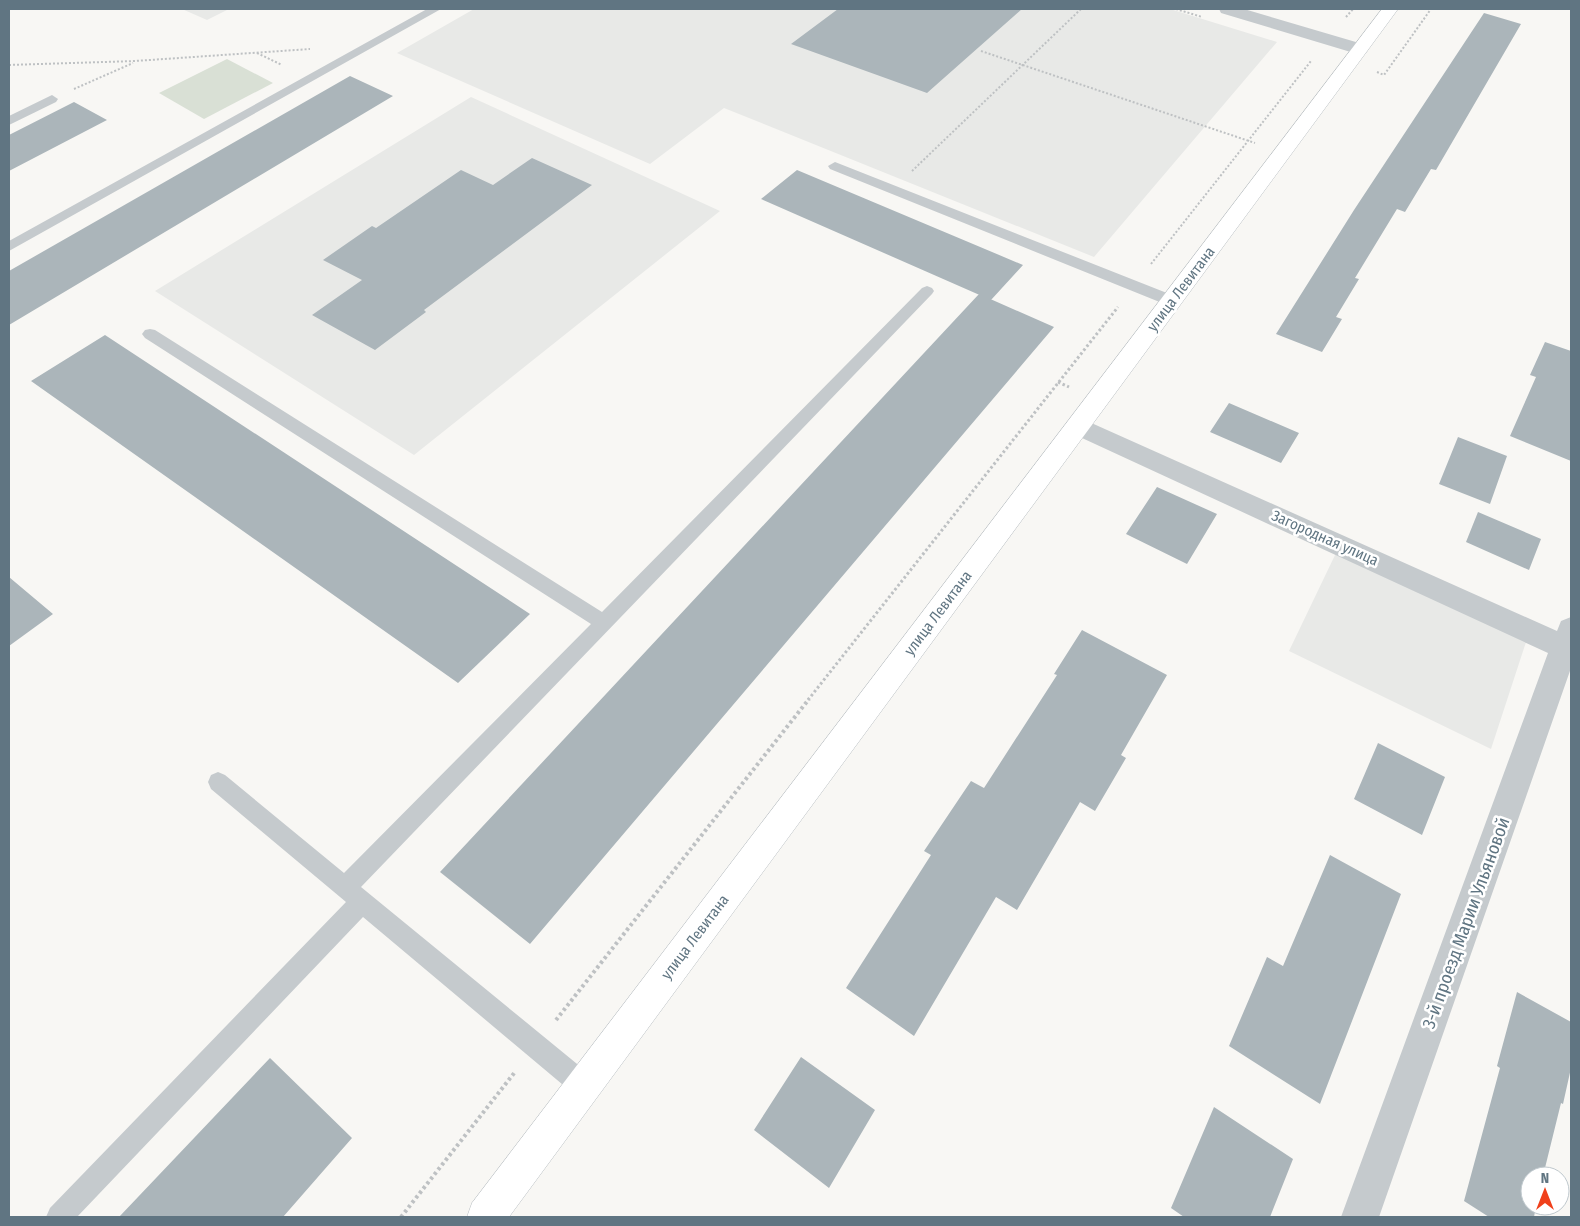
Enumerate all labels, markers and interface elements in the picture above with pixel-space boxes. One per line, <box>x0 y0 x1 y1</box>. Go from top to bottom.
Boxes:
street label: улица Левитана <box>1143 243 1219 335</box>
street label: Загородная улица <box>1269 506 1381 570</box>
street label: улица Левитана <box>900 567 976 659</box>
street label: 3-й проезд Марии Ульяновой <box>1418 814 1514 1032</box>
street label: улица Левитана <box>657 891 733 983</box>
north arrow <box>1520 1166 1570 1216</box>
text: N <box>1541 1170 1549 1187</box>

